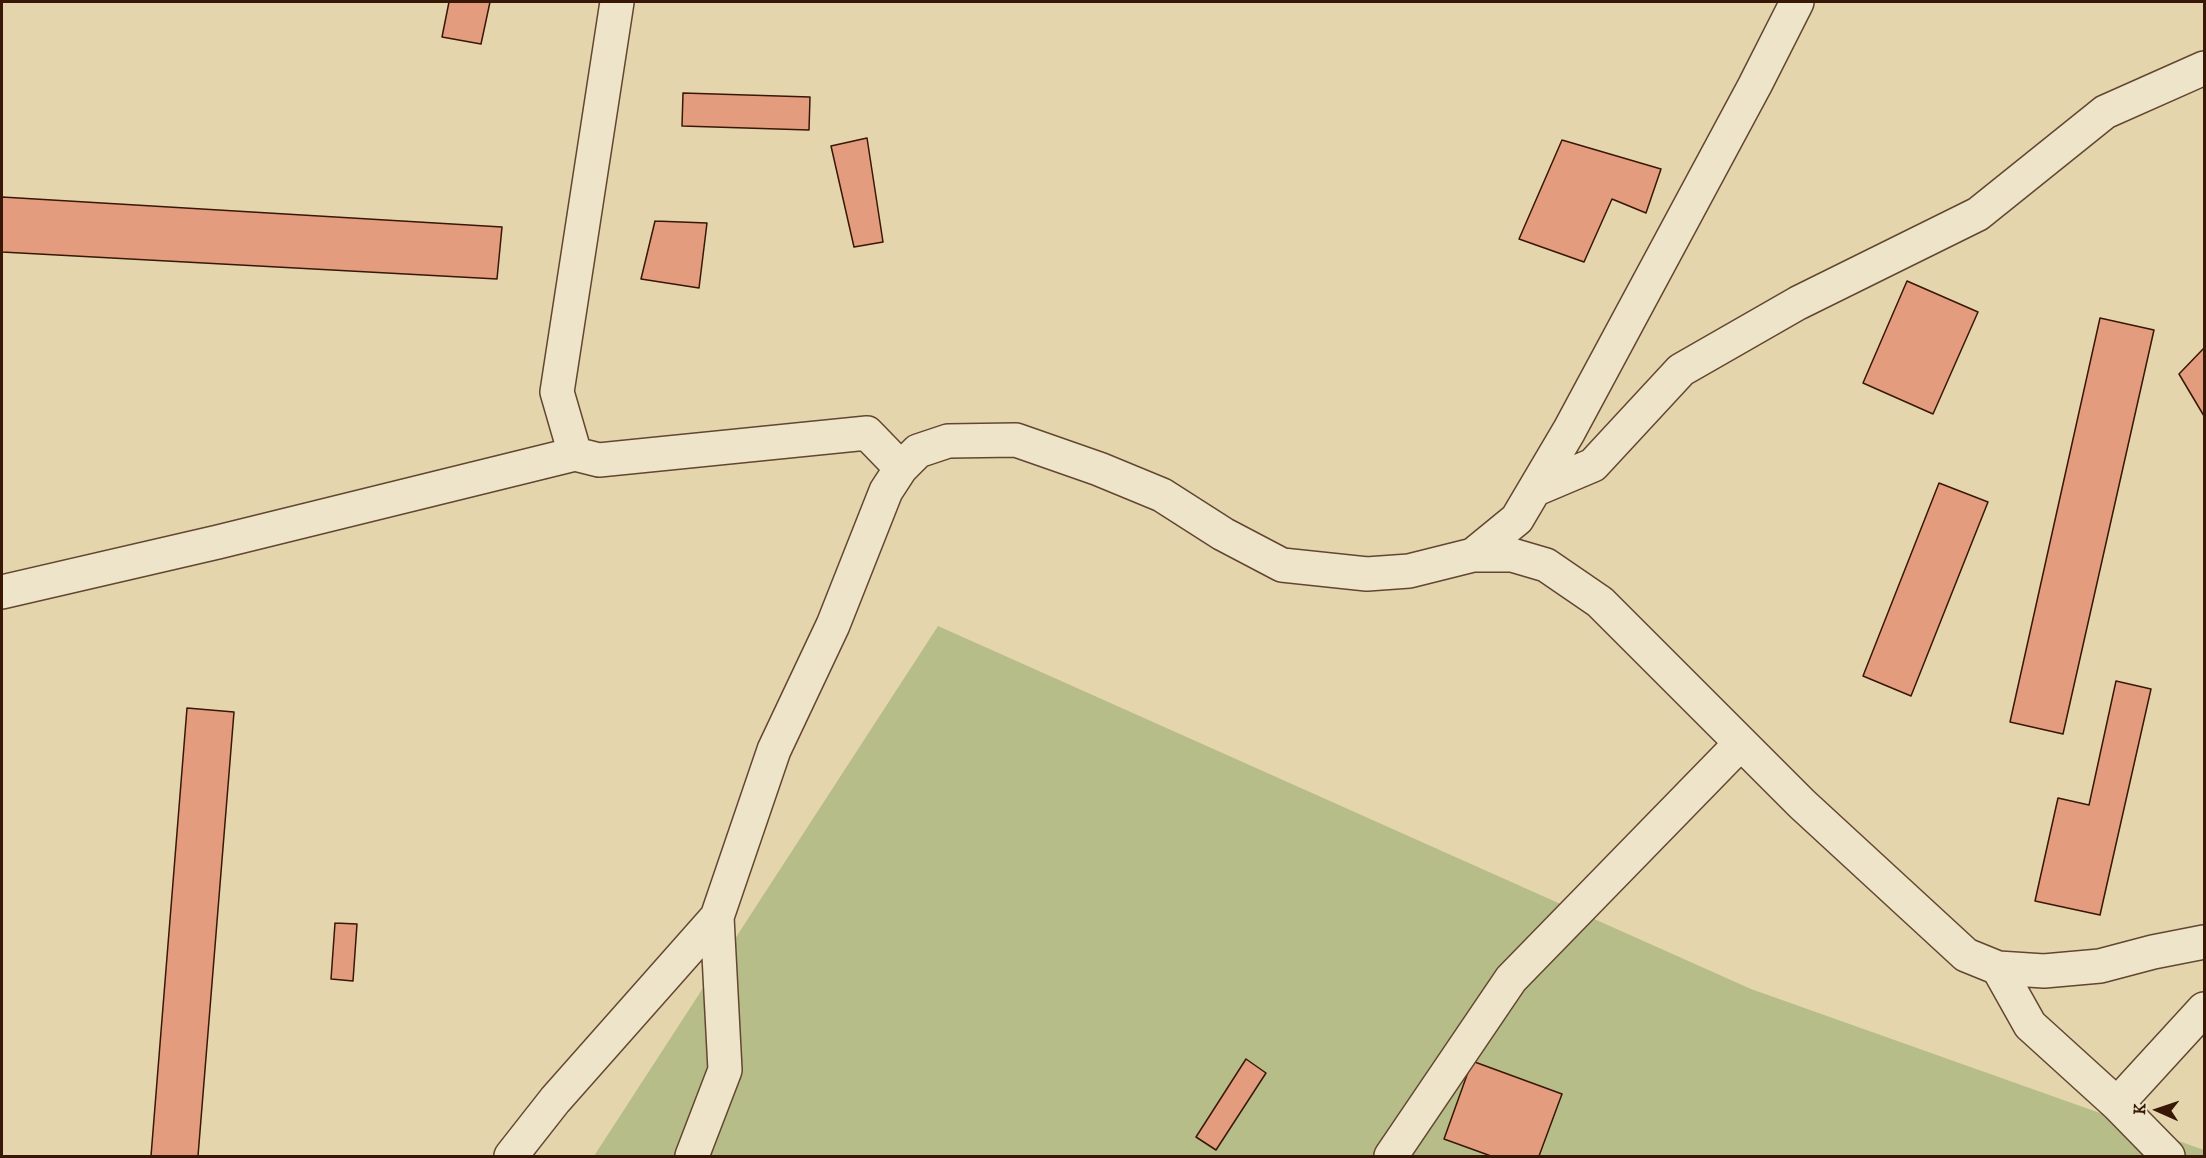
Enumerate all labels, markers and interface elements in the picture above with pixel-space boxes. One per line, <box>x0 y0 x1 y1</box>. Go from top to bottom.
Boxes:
north arrow <box>2128 1080 2188 1140</box>
text: K <box>2130 1103 2150 1115</box>

